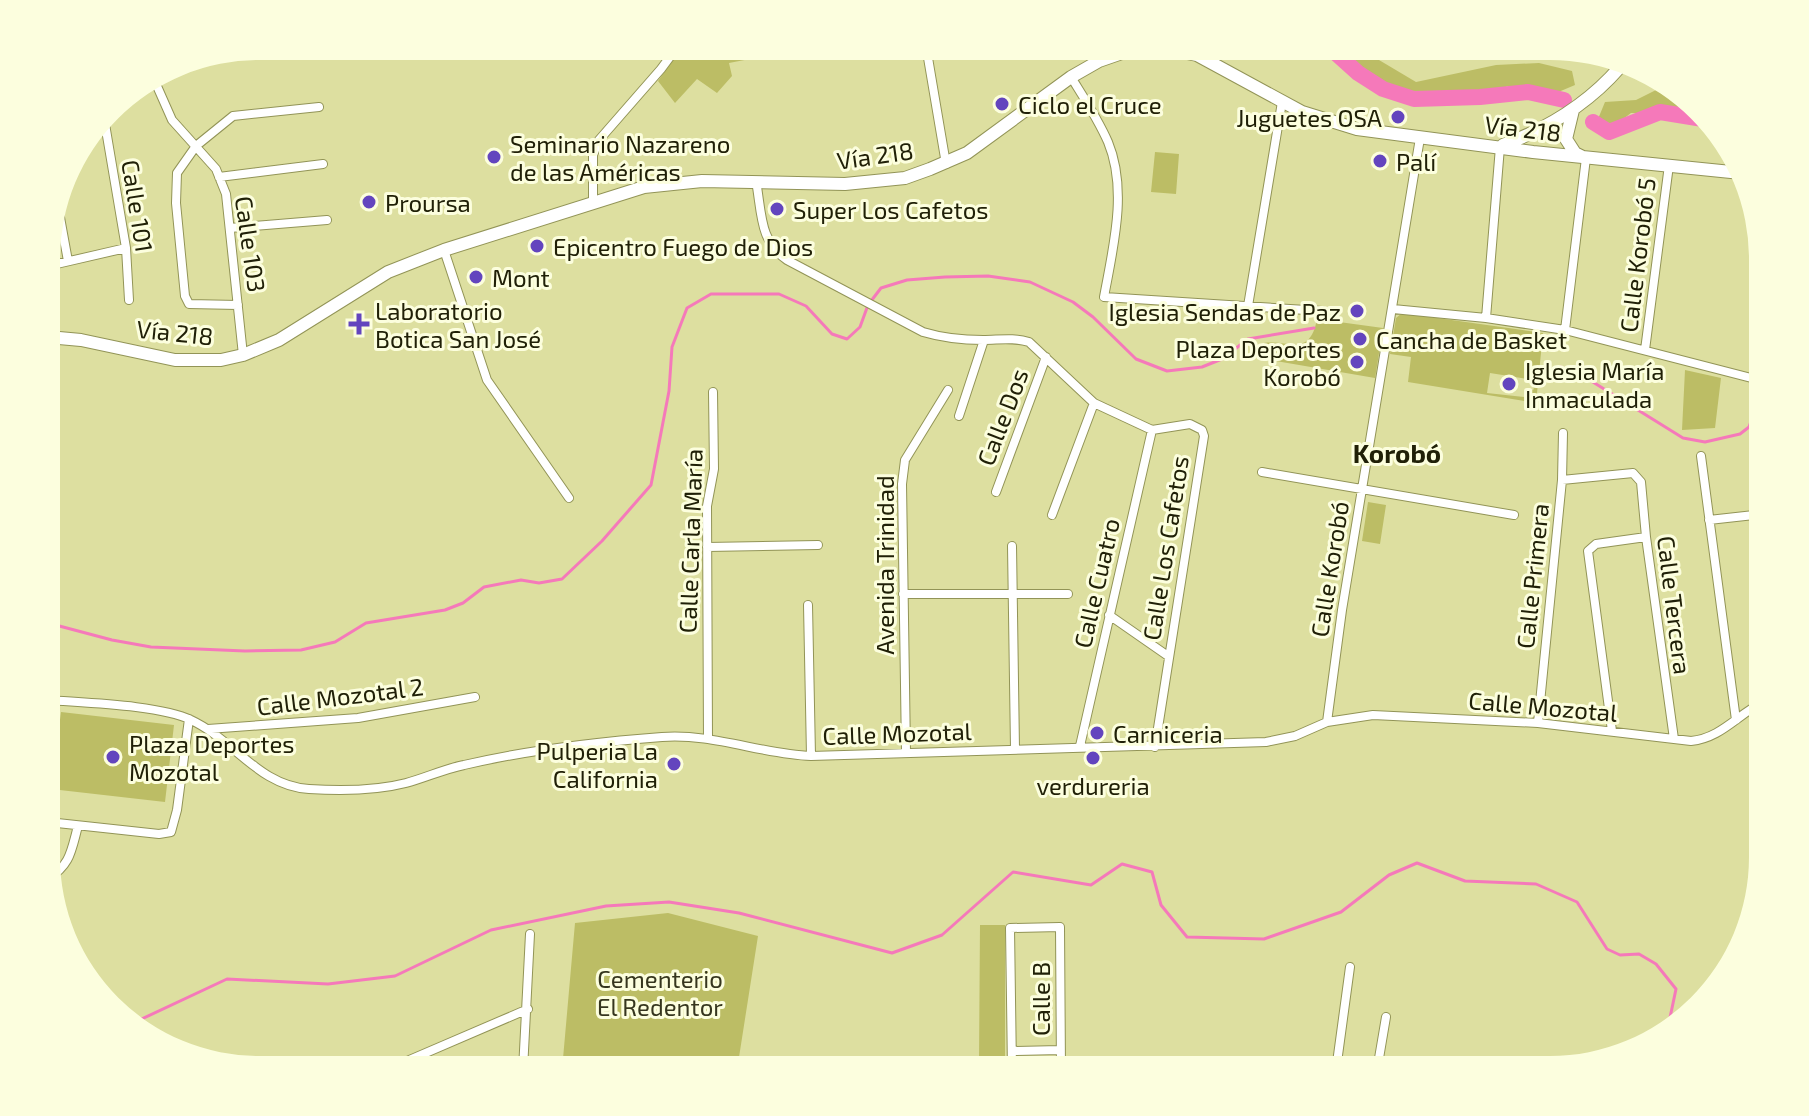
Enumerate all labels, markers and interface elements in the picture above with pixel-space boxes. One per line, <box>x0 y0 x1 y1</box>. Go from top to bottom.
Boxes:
place label: Ciclo el Cruce <box>1018 90 1162 119</box>
marker: Ciclo el Cruce <box>993 95 1011 113</box>
place label: Juguetes OSA <box>1236 103 1382 132</box>
marker: Juguetes OSA <box>1389 108 1407 126</box>
street label: Vía 218 <box>1483 109 1563 147</box>
place label: Seminario Nazareno de las Américas <box>510 129 730 186</box>
street label: Vía 218 <box>835 135 915 175</box>
place label: Palí <box>1396 147 1437 176</box>
marker: Seminario Nazareno de las Américas <box>485 148 503 166</box>
marker: Palí <box>1371 152 1389 170</box>
street label: Calle 101 <box>116 158 160 254</box>
street label: Calle Korobó 5 <box>1613 176 1661 334</box>
place label: Proursa <box>385 188 471 217</box>
marker: Proursa <box>360 193 378 211</box>
street label: Calle 103 <box>230 194 272 294</box>
place label: Super Los Cafetos <box>793 195 989 224</box>
marker: Super Los Cafetos <box>768 200 786 218</box>
place label: Epicentro Fuego de Dios <box>553 232 813 261</box>
marker: Epicentro Fuego de Dios <box>528 237 546 255</box>
place label: Mont <box>492 263 550 292</box>
marker: Mont <box>467 268 485 286</box>
place label: Laboratorio Botica San José <box>375 296 541 353</box>
place label: Iglesia Sendas de Paz <box>1108 297 1341 326</box>
marker: Iglesia Sendas de Paz <box>1348 302 1366 320</box>
street label: Vía 218 <box>135 314 215 350</box>
marker: Laboratorio Botica San José <box>350 315 368 333</box>
place label: Cancha de Basket <box>1376 325 1567 354</box>
marker: Cancha de Basket <box>1351 330 1369 348</box>
place label: Plaza Deportes Korobó <box>1176 334 1341 391</box>
marker: Plaza Deportes Korobó <box>1348 353 1366 371</box>
place label: Iglesia María Inmaculada <box>1525 356 1664 413</box>
street label: Calle Dos <box>970 365 1034 469</box>
marker: Iglesia María Inmaculada <box>1500 375 1518 393</box>
district label: Korobó <box>1353 437 1441 468</box>
street label: Calle Carla María <box>672 448 708 634</box>
street label: Calle Los Cafetos <box>1136 454 1194 642</box>
street label: Avenida Trinidad <box>870 475 899 655</box>
street label: Calle Korobó <box>1304 499 1354 639</box>
street label: Calle Primera <box>1510 502 1554 650</box>
street label: Calle Cuatro <box>1067 515 1125 651</box>
street label: Calle Tercera <box>1652 534 1698 676</box>
street label: Calle Mozotal 2 <box>255 671 425 721</box>
street label: Calle Mozotal <box>1467 685 1619 727</box>
street label: Calle Mozotal <box>822 716 972 750</box>
place label: Carniceria <box>1113 719 1223 748</box>
marker: Carniceria <box>1088 724 1106 742</box>
place label: Plaza Deportes Mozotal <box>129 729 294 786</box>
place label: Pulperia La California <box>537 736 658 793</box>
marker: Plaza Deportes Mozotal <box>104 748 122 766</box>
marker: verdureria <box>1084 749 1102 767</box>
marker: Pulperia La California <box>665 755 683 773</box>
place label: verdureria <box>1036 771 1150 800</box>
street label: Calle B <box>1026 962 1055 1036</box>
park label: Cementerio El Redentor <box>597 964 723 1021</box>

